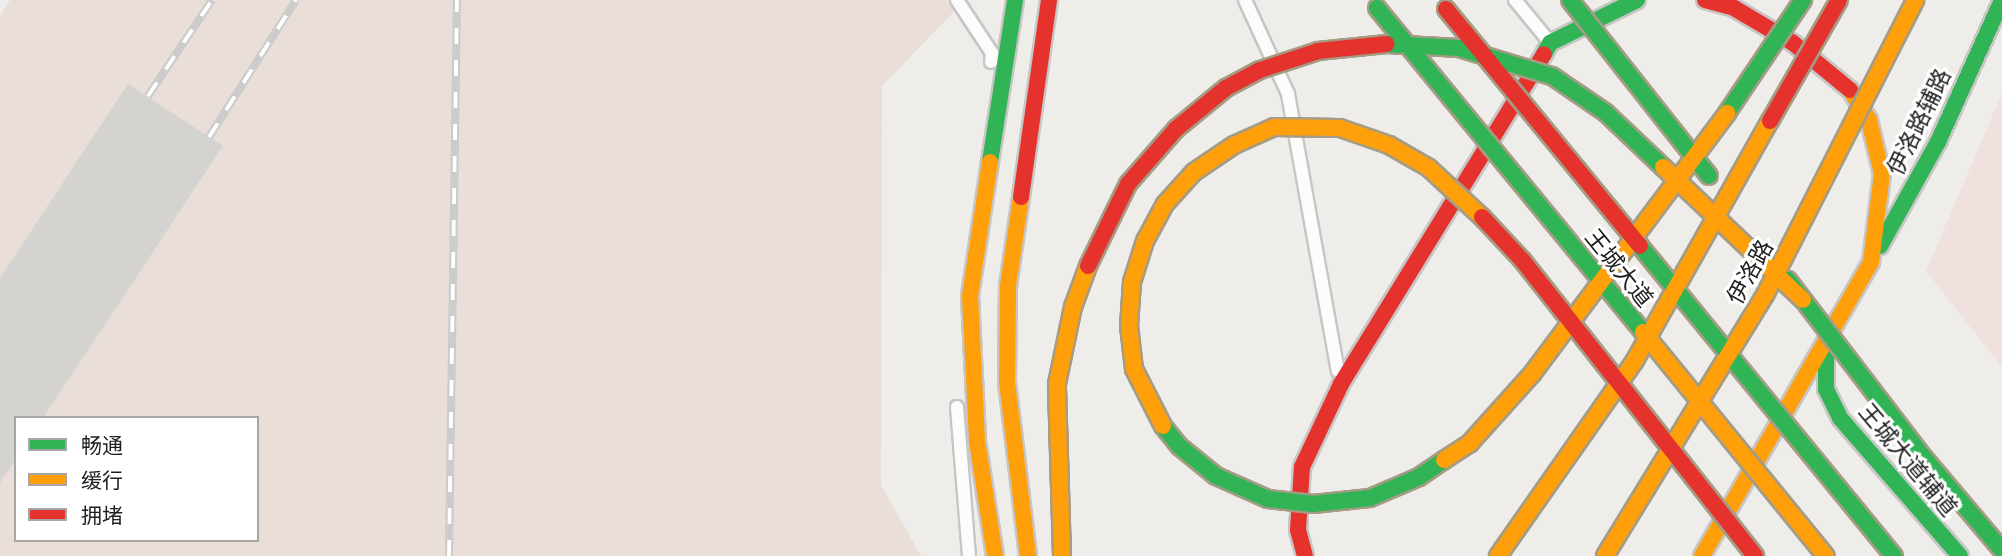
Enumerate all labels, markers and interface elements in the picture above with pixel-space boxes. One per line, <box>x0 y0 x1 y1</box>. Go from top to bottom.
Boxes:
street label: 伊洛路辅路 <box>1881 64 1957 180</box>
street label: 王城大道 <box>1579 224 1659 312</box>
street label: 伊洛路 <box>1721 235 1779 309</box>
street label: 王城大道辅道 <box>1853 398 1963 522</box>
legend <box>14 416 259 542</box>
text: 畅通 <box>81 432 123 460</box>
text: 缓行 <box>81 467 123 495</box>
text: 拥堵 <box>81 502 123 530</box>

